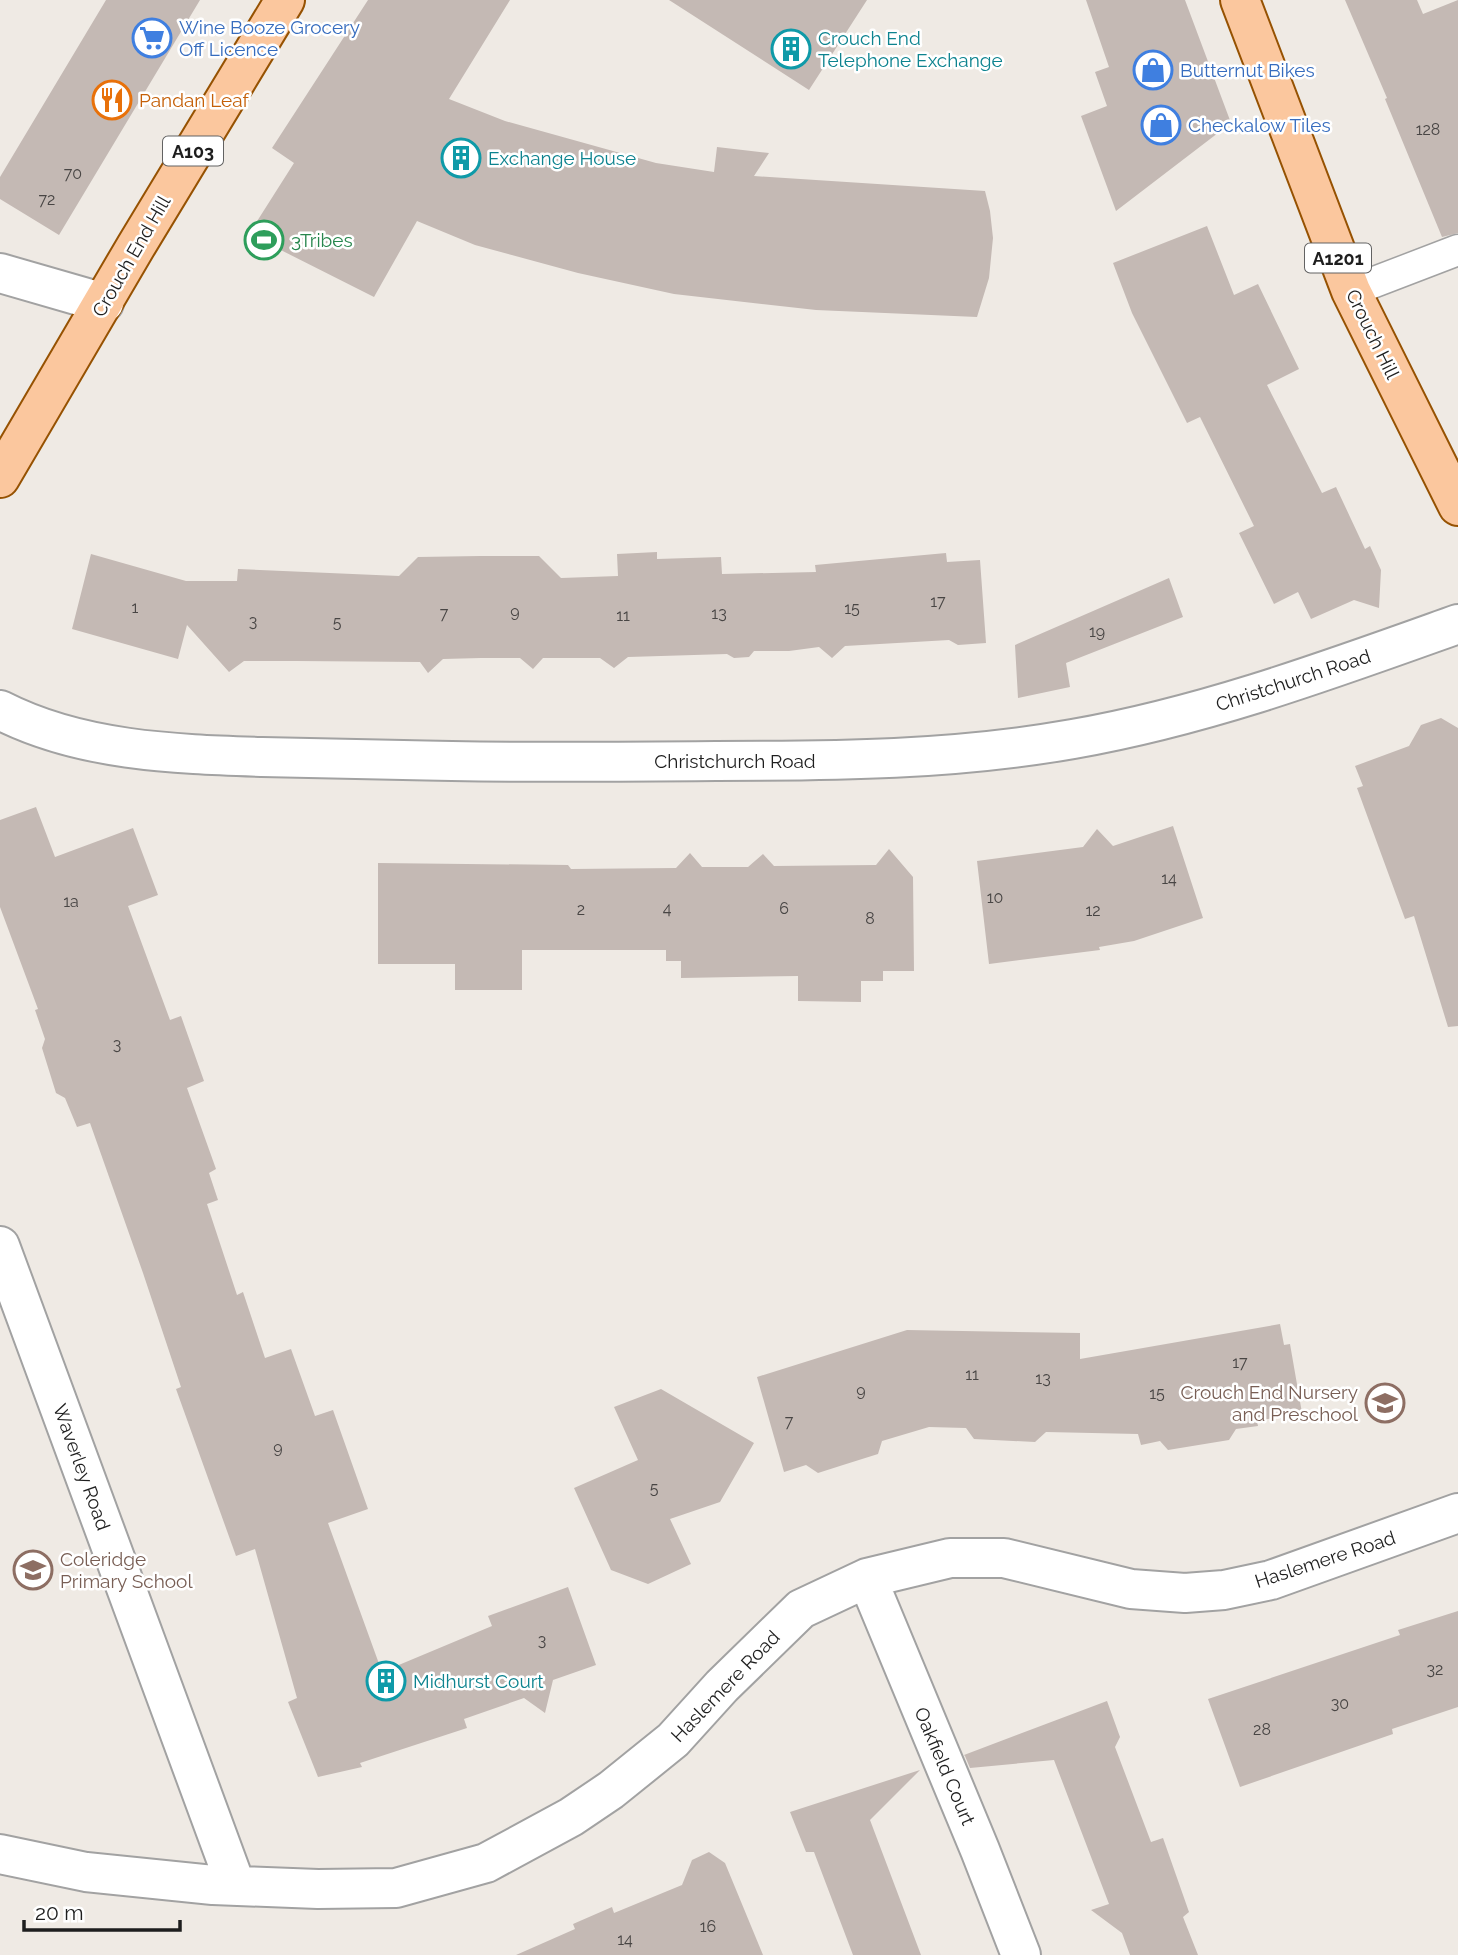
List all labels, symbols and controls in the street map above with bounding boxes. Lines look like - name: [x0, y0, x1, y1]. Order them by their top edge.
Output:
- place label: Wine Booze Grocery Off Licence: [179, 16, 360, 60]
- supermarket icon: Wine Booze Grocery Off Licence: [131, 17, 173, 59]
- place label: Crouch End Telephone Exchange: [818, 27, 1003, 71]
- building icon: Crouch End Telephone Exchange: [770, 28, 812, 70]
- shop icon: Butternut Bikes: [1132, 49, 1174, 91]
- place label: Butternut Bikes: [1180, 59, 1315, 81]
- restaurant icon: Pandan Leaf: [91, 79, 133, 121]
- place label: Pandan Leaf: [139, 89, 250, 111]
- shop icon: Checkalow Tiles: [1140, 104, 1182, 146]
- place label: Checkalow Tiles: [1188, 114, 1331, 136]
- house number: 128: [1416, 120, 1440, 139]
- road number: A103: [163, 136, 223, 166]
- building icon: Exchange House: [440, 137, 482, 179]
- place label: Exchange House: [488, 147, 636, 169]
- house number: 70: [64, 164, 82, 183]
- house number: 72: [39, 190, 55, 209]
- street label: Crouch End Hill: [87, 191, 175, 320]
- sports icon: 3Tribes: [243, 219, 285, 261]
- place label: 3Tribes: [291, 229, 353, 251]
- road number: A1201: [1305, 244, 1371, 272]
- street label: Crouch Hill: [1342, 286, 1404, 383]
- house number: 17: [930, 592, 946, 611]
- house number: 1: [132, 598, 139, 617]
- house number: 15: [844, 599, 860, 618]
- house number: 9: [510, 602, 520, 621]
- house number: 7: [440, 604, 449, 623]
- house number: 13: [711, 604, 727, 623]
- house number: 11: [616, 606, 630, 625]
- house number: 3: [249, 612, 257, 631]
- house number: 5: [333, 613, 342, 632]
- house number: 19: [1089, 622, 1105, 641]
- street label: Christchurch Road: [1213, 645, 1373, 715]
- street label: Christchurch Road: [654, 750, 816, 772]
- house number: 14: [1161, 869, 1177, 888]
- house number: 10: [987, 888, 1003, 907]
- house number: 1a: [63, 892, 79, 911]
- house number: 4: [663, 899, 672, 918]
- house number: 6: [779, 899, 789, 918]
- house number: 2: [577, 900, 585, 919]
- house number: 12: [1085, 901, 1101, 920]
- house number: 8: [865, 909, 875, 928]
- house number: 3: [113, 1035, 121, 1054]
- house number: 17: [1232, 1353, 1248, 1372]
- house number: 11: [965, 1365, 979, 1384]
- house number: 13: [1035, 1369, 1051, 1388]
- house number: 9: [856, 1381, 866, 1400]
- place label: Crouch End Nursery and Preschool: [1181, 1381, 1359, 1425]
- school or university icon: Crouch End Nursery and Preschool: [1364, 1382, 1406, 1424]
- house number: 15: [1149, 1384, 1165, 1403]
- street label: Waverley Road: [49, 1401, 115, 1533]
- house number: 7: [785, 1412, 794, 1431]
- house number: 9: [273, 1438, 283, 1457]
- house number: 5: [650, 1479, 659, 1498]
- street label: Haslemere Road: [1252, 1526, 1398, 1592]
- place label: Coleridge Primary School: [60, 1548, 193, 1592]
- school or university icon: Coleridge Primary School: [12, 1549, 54, 1591]
- street label: Haslemere Road: [666, 1626, 784, 1746]
- house number: 3: [538, 1631, 546, 1650]
- building icon: Midhurst Court: [365, 1660, 407, 1702]
- house number: 32: [1427, 1660, 1443, 1679]
- place label: Midhurst Court: [413, 1670, 544, 1692]
- house number: 30: [1331, 1694, 1349, 1713]
- street label: Oakfield Court: [910, 1704, 980, 1829]
- house number: 28: [1253, 1720, 1271, 1739]
- scale bar: [24, 1888, 180, 1932]
- text: 20 m: [35, 1900, 83, 1925]
- house number: 16: [700, 1917, 716, 1936]
- house number: 14: [617, 1930, 633, 1949]

